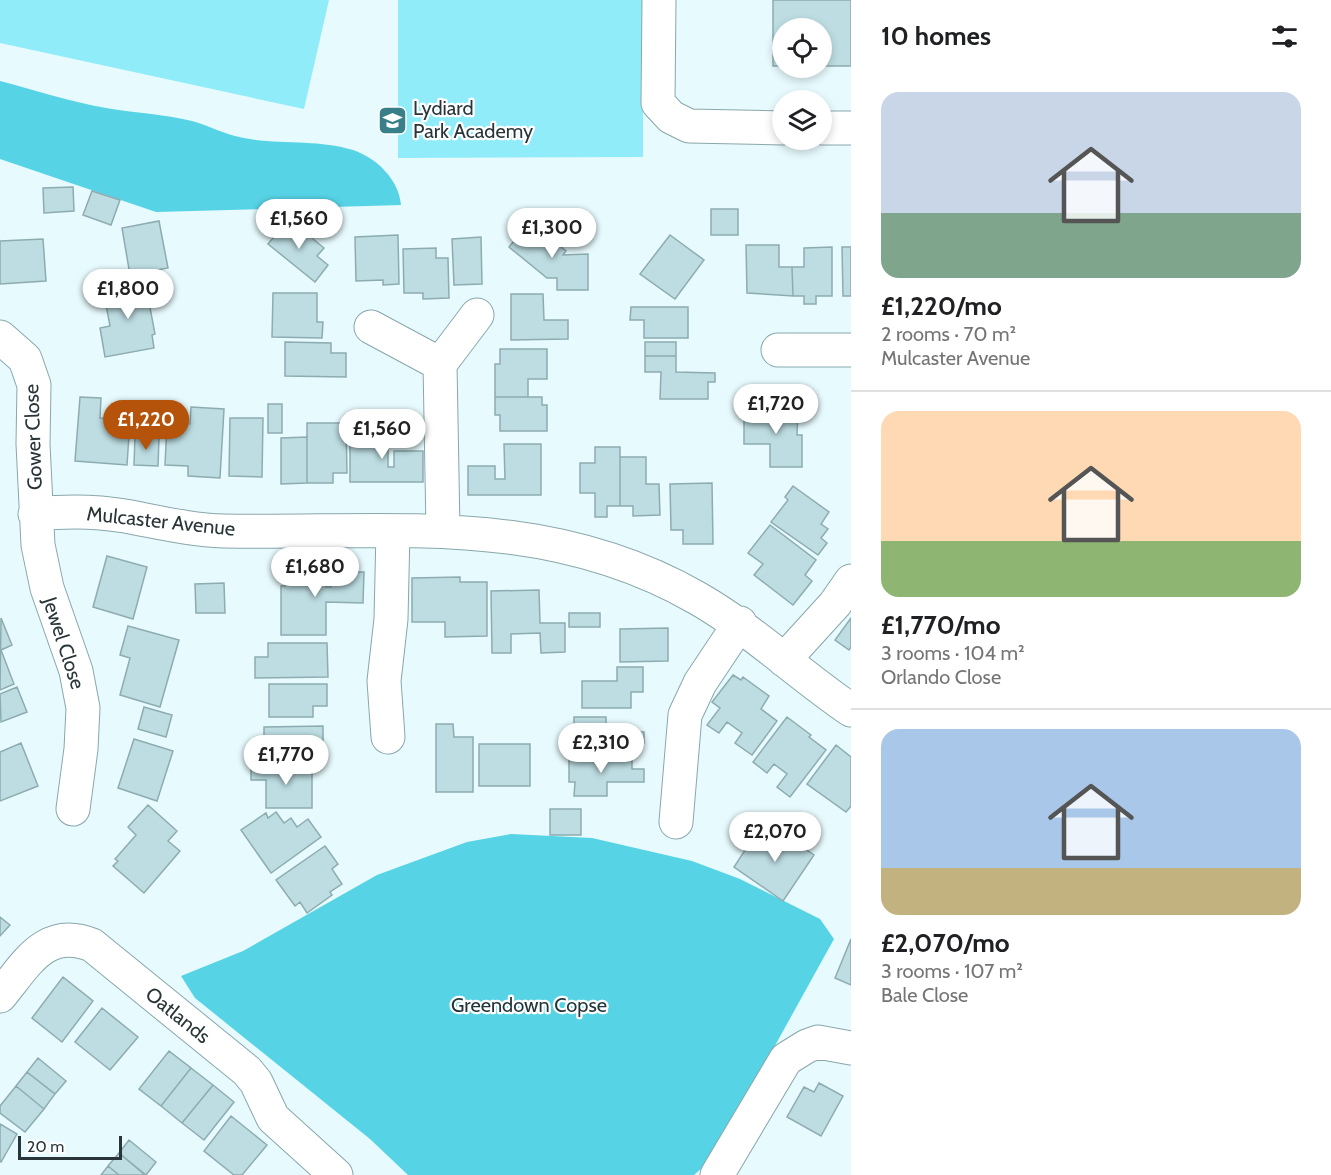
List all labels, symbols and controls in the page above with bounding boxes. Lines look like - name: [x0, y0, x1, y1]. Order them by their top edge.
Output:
- map controls: [772, 18, 832, 150]
- button: locate: [772, 18, 832, 78]
- text: 10 homes: [881, 20, 991, 52]
- icon: filters: [1268, 20, 1301, 53]
- button: layers: [772, 90, 832, 150]
- place label: Lydiard Park Academy: [413, 96, 533, 143]
- school or university icon: Lydiard Park Academy: [376, 104, 408, 136]
- icon: home: [1037, 131, 1145, 239]
- pin: £1,560: [250, 199, 348, 250]
- text: £1,560: [270, 206, 328, 230]
- pin: £1,300: [503, 208, 601, 259]
- text: £1,300: [521, 215, 583, 239]
- pin: £1,800: [79, 269, 177, 320]
- text: £1,800: [97, 276, 159, 300]
- text: £1,220/mo: [881, 290, 1002, 322]
- text: 2 rooms · 70 m²: [881, 322, 1016, 346]
- text: Mulcaster Avenue: [881, 346, 1030, 370]
- street label: Gower Close: [19, 384, 47, 490]
- pin: £1,720: [727, 384, 825, 435]
- text: £1,720: [747, 391, 805, 415]
- pin: £1,220: [97, 400, 195, 451]
- text: £1,220: [117, 407, 175, 431]
- pin: £1,560: [333, 409, 431, 460]
- text: £1,560: [353, 416, 411, 440]
- icon: home: [1037, 450, 1145, 558]
- street label: Mulcaster Avenue: [86, 501, 236, 541]
- pin: £1,680: [266, 547, 364, 598]
- text: £1,680: [285, 554, 345, 578]
- street label: Jewel Close: [38, 593, 90, 692]
- text: £1,770/mo: [881, 609, 1001, 641]
- text: 3 rooms · 104 m²: [881, 641, 1025, 665]
- text: Orlando Close: [881, 665, 1001, 689]
- pin: £2,310: [552, 723, 650, 774]
- text: £2,310: [572, 730, 630, 754]
- pin: £1,770: [237, 735, 335, 786]
- text: £1,770: [258, 742, 314, 766]
- icon: home: [1037, 768, 1145, 876]
- pin: £2,070: [726, 812, 824, 863]
- text: £2,070: [743, 819, 807, 843]
- text: £2,070/mo: [881, 927, 1010, 959]
- text: 3 rooms · 107 m²: [881, 959, 1023, 983]
- street label: Oatlands: [141, 982, 215, 1048]
- text: Bale Close: [881, 983, 968, 1007]
- park label: Greendown Copse: [451, 993, 607, 1017]
- scale bar: [18, 1133, 122, 1160]
- text: 20 m: [27, 1137, 64, 1156]

